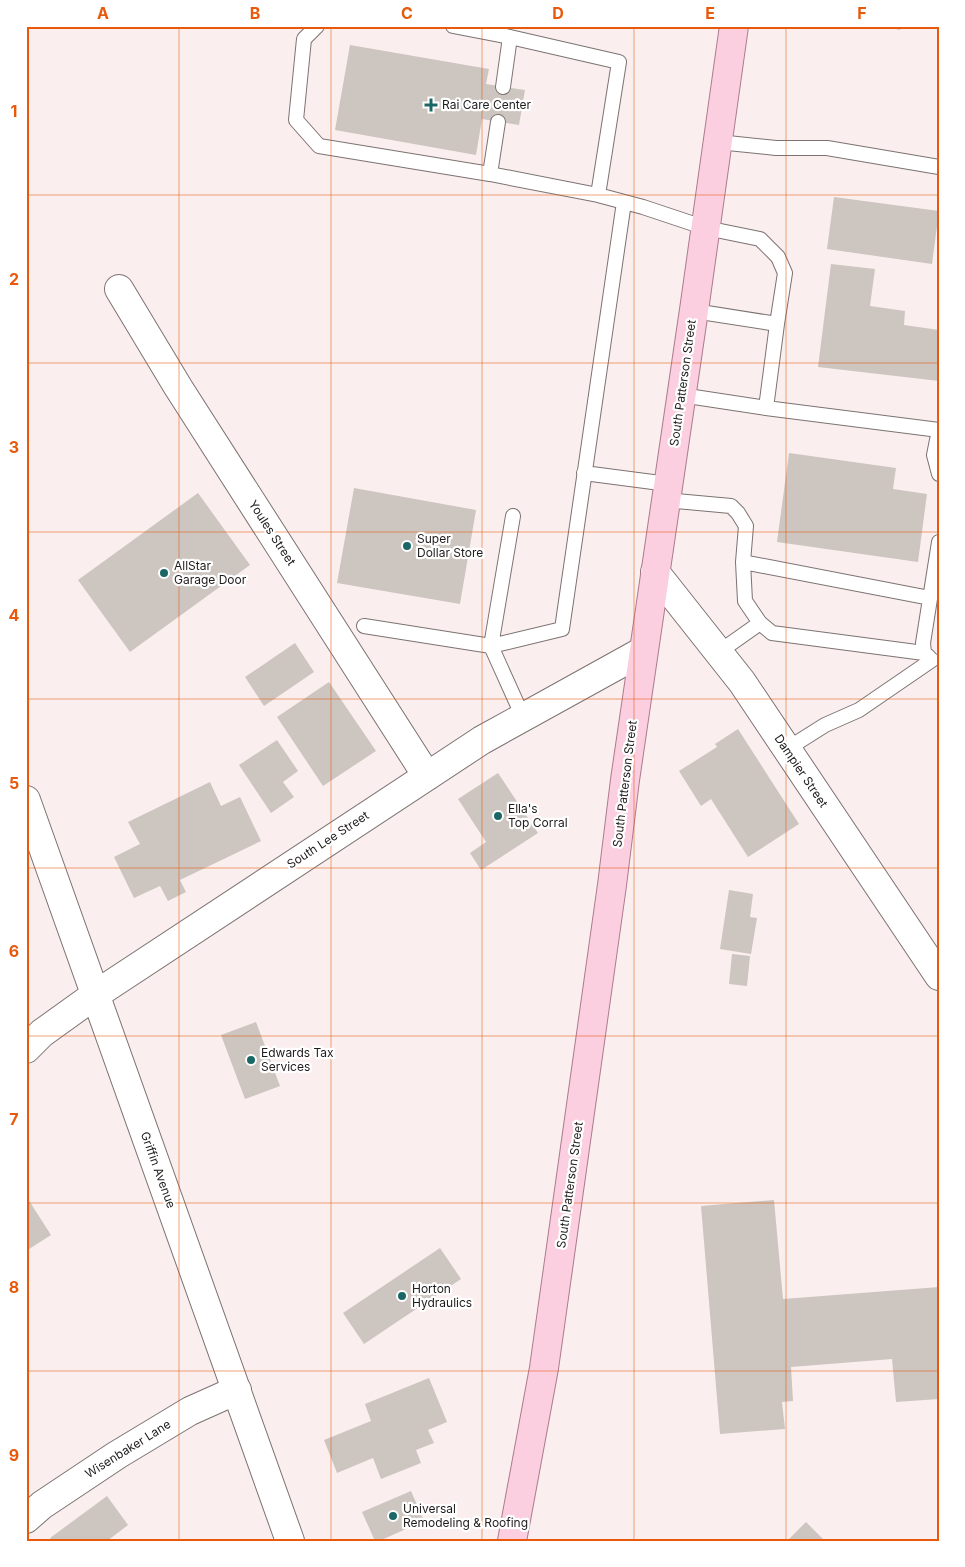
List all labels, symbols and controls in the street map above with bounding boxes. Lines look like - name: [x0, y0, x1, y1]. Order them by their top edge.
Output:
- text: A: [97, 3, 109, 23]
- text: B: [250, 3, 260, 23]
- text: C: [401, 3, 413, 23]
- text: D: [552, 3, 564, 23]
- text: E: [705, 3, 715, 23]
- text: F: [857, 3, 867, 23]
- place label: Rai Care Center: [442, 97, 532, 112]
- marker: Rai Care Center: [424, 98, 438, 112]
- text: 1: [11, 101, 17, 121]
- text: 2: [9, 269, 19, 289]
- street label: South Patterson Street: [666, 319, 699, 447]
- text: 3: [9, 437, 19, 457]
- street label: Youles Street: [246, 497, 299, 568]
- place label: Super Dollar Store: [417, 531, 483, 560]
- marker: Super Dollar Store: [401, 540, 413, 552]
- place label: AllStar Garage Door: [174, 558, 247, 587]
- marker: AllStar Garage Door: [158, 567, 170, 579]
- text: 4: [9, 605, 20, 625]
- street label: South Patterson Street: [609, 720, 640, 848]
- street label: Dampier Street: [771, 731, 831, 810]
- text: 5: [9, 773, 19, 793]
- place label: Ella's Top Corral: [508, 801, 568, 830]
- street label: South Lee Street: [284, 808, 371, 872]
- marker: Ella's Top Corral: [492, 810, 504, 822]
- text: 6: [9, 941, 19, 961]
- place label: Edwards Tax Services: [261, 1045, 334, 1074]
- marker: Edwards Tax Services: [245, 1054, 257, 1066]
- text: 7: [9, 1109, 19, 1129]
- street label: South Patterson Street: [553, 1121, 586, 1249]
- street label: Griffin Avenue: [138, 1129, 179, 1210]
- text: 8: [9, 1277, 19, 1297]
- place label: Horton Hydraulics: [412, 1281, 472, 1310]
- marker: Horton Hydraulics: [396, 1290, 408, 1302]
- street label: Wisenbaker Lane: [82, 1416, 173, 1481]
- text: 9: [9, 1445, 19, 1465]
- place label: Universal Remodeling & Roofing: [403, 1501, 528, 1530]
- marker: Universal Remodeling & Roofing: [387, 1510, 399, 1522]

